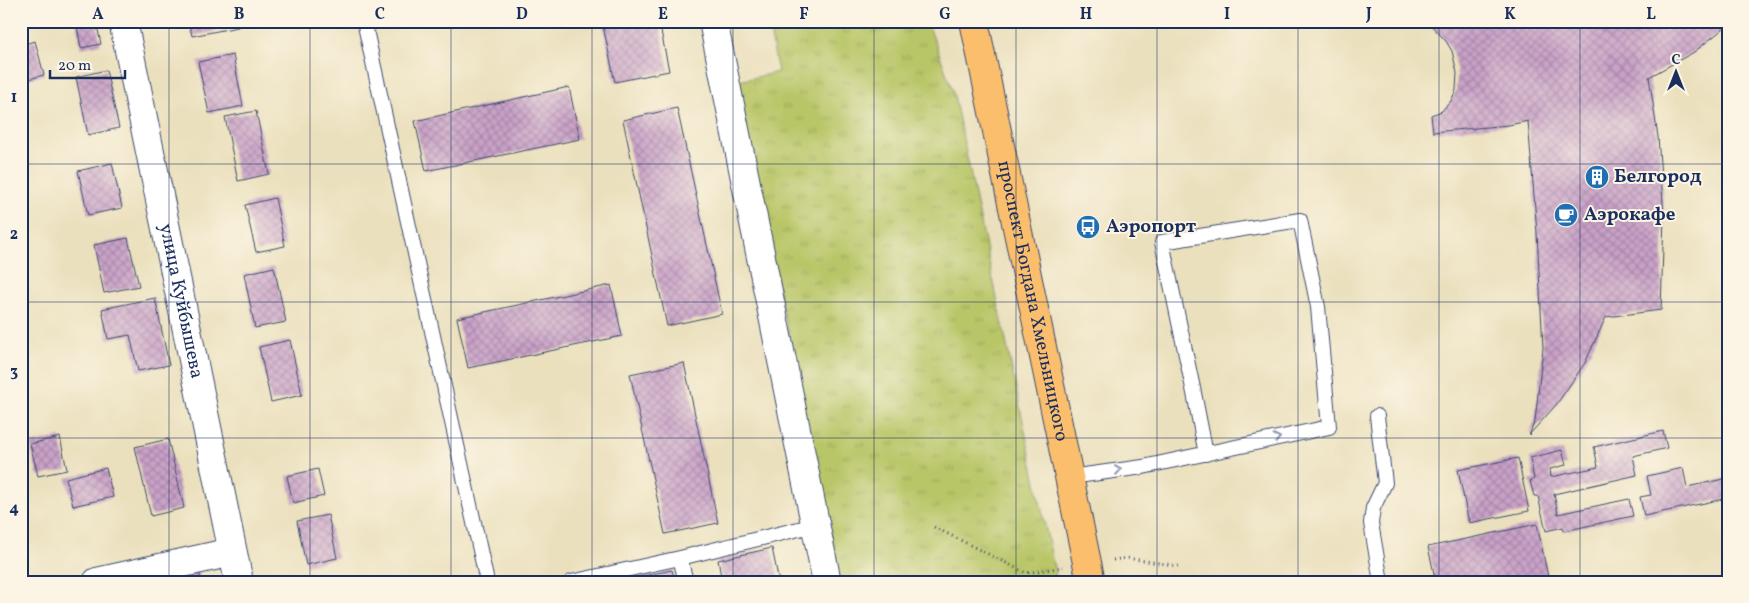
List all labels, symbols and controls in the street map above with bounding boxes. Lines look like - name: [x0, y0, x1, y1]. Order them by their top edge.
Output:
- text: A: [92, 4, 104, 26]
- text: B: [234, 4, 245, 26]
- text: C: [375, 4, 385, 26]
- text: D: [516, 4, 528, 26]
- text: E: [658, 4, 668, 26]
- text: F: [799, 4, 809, 26]
- text: G: [939, 4, 951, 26]
- text: H: [1080, 4, 1092, 26]
- text: I: [1224, 4, 1230, 26]
- text: J: [1365, 4, 1372, 26]
- text: K: [1504, 4, 1516, 26]
- text: L: [1646, 4, 1656, 26]
- scale bar: [50, 48, 125, 80]
- north arrow: [1652, 48, 1702, 98]
- text: С: [1671, 51, 1681, 70]
- text: 20 m: [58, 56, 91, 77]
- text: 1: [11, 87, 17, 109]
- street label: проспект Богдана Хмельницкого: [990, 158, 1074, 444]
- building icon: Белгород: [1584, 164, 1610, 190]
- place label: Белгород: [1614, 164, 1702, 190]
- cafe icon: Аэрокафе: [1553, 202, 1579, 228]
- place label: Аэрокафе: [1584, 202, 1676, 228]
- bus stop icon: Аэропорт: [1075, 214, 1101, 240]
- place label: Аэропорт: [1106, 214, 1197, 240]
- street label: улица Куйбышева: [152, 221, 210, 381]
- text: 2: [10, 224, 18, 246]
- text: 3: [10, 361, 18, 383]
- one-way arrow: [1272, 433, 1281, 444]
- one-way arrow: [1113, 466, 1122, 476]
- text: 4: [9, 498, 19, 520]

